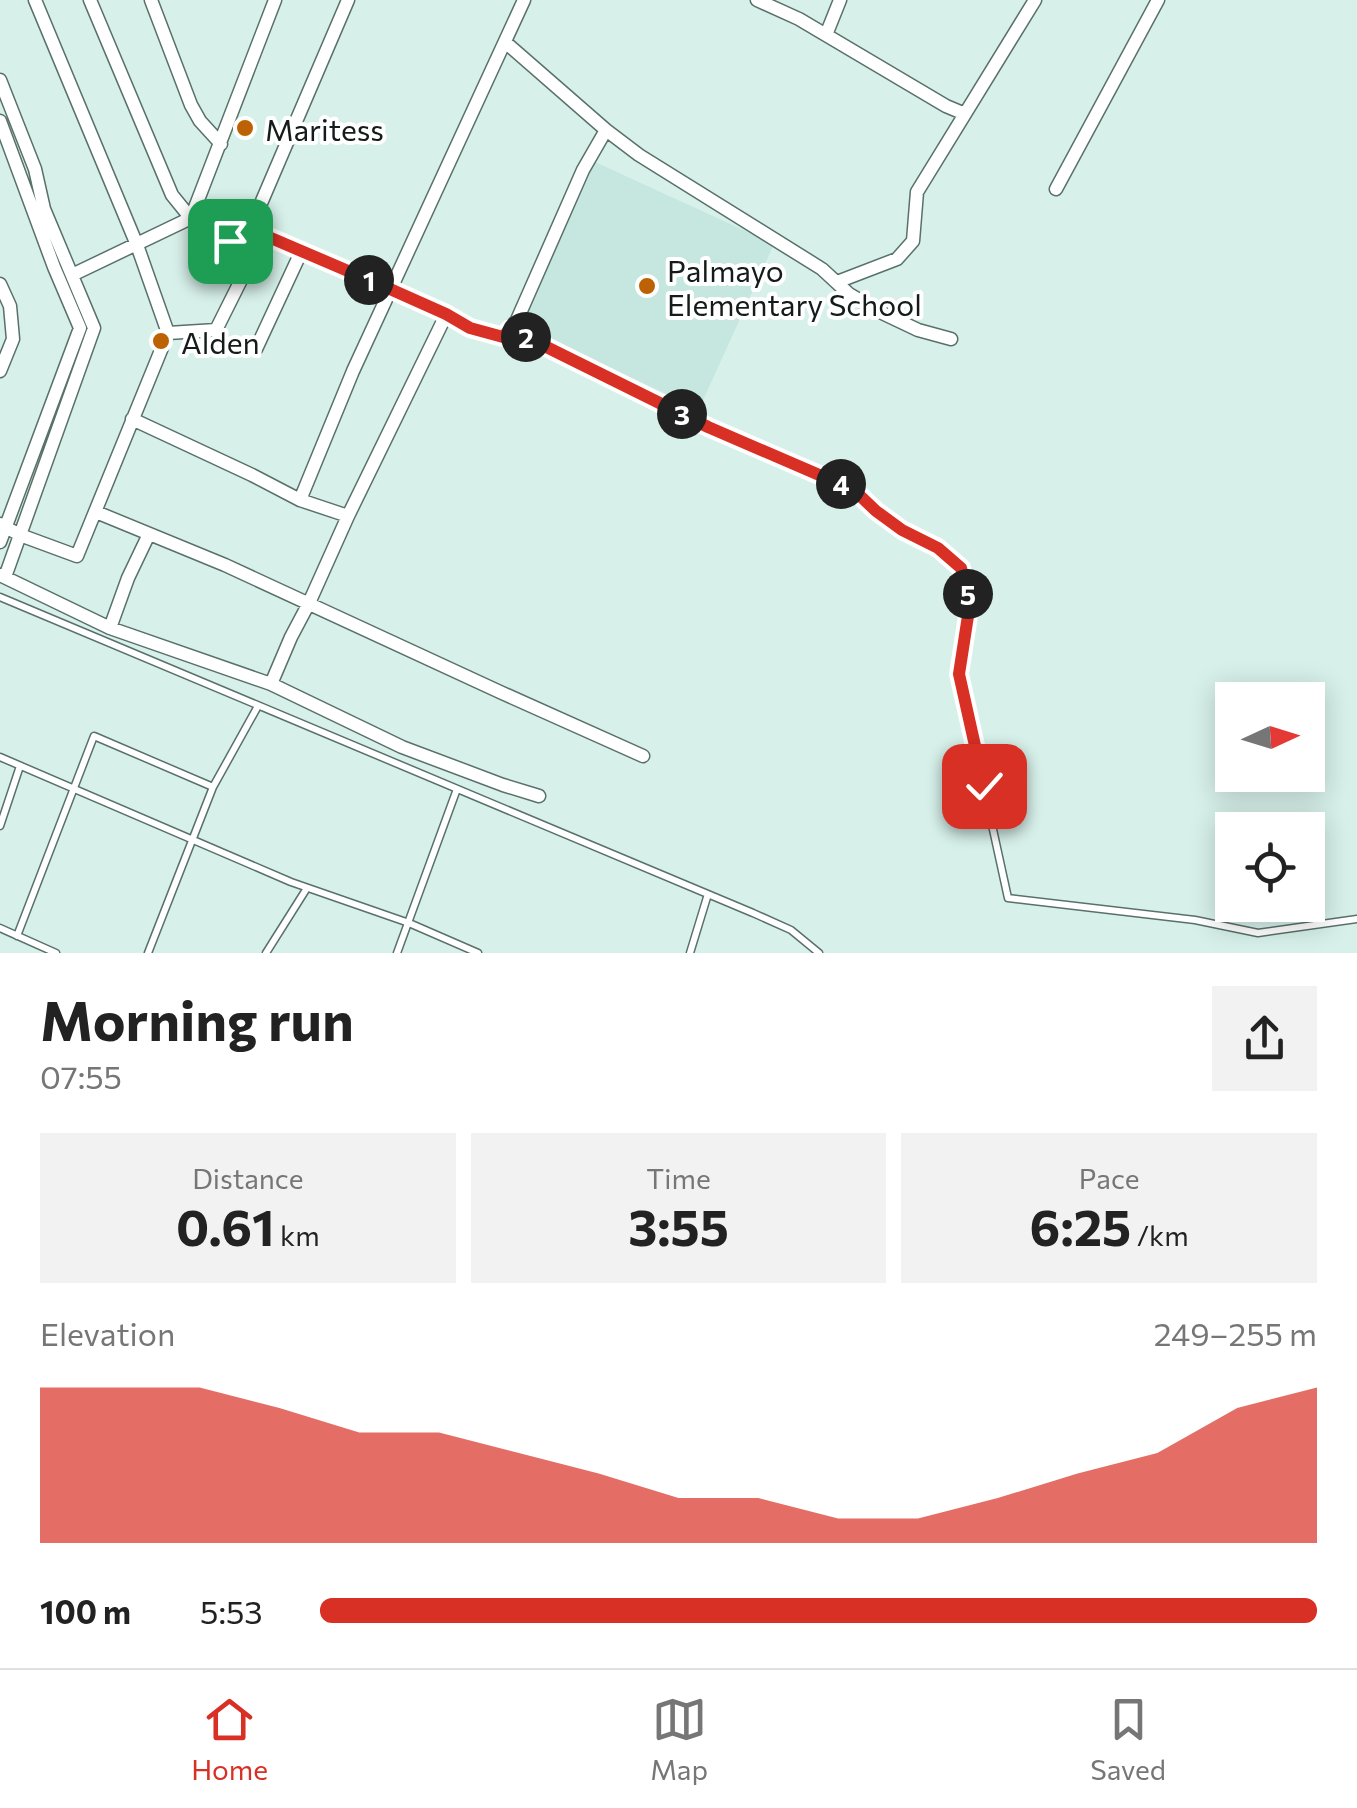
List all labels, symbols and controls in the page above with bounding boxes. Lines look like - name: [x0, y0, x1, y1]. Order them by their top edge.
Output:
- place label: Maritess: [265, 110, 384, 147]
- marker: Maritess: [234, 117, 256, 139]
- pin: [188, 199, 273, 284]
- icon: arrive: [203, 214, 258, 269]
- place label: Palmayo Elementary School: [667, 251, 922, 322]
- pin: 1: [344, 255, 394, 305]
- text: 1: [363, 263, 375, 297]
- marker: Palmayo Elementary School: [636, 275, 658, 297]
- pin: 2: [501, 312, 551, 362]
- text: 2: [518, 320, 534, 354]
- place label: Alden: [181, 323, 260, 360]
- marker: Alden: [150, 330, 172, 352]
- pin: 3: [657, 389, 707, 439]
- text: 3: [674, 397, 690, 431]
- pin: 4: [816, 459, 866, 509]
- text: 4: [832, 467, 850, 501]
- pin: 5: [943, 569, 993, 619]
- text: 5: [960, 577, 976, 611]
- north arrow: [1215, 682, 1325, 792]
- map controls: [1215, 682, 1325, 922]
- pin: [942, 744, 1027, 829]
- icon: check: [957, 759, 1012, 814]
- button: locate: [1215, 812, 1325, 922]
- text: Morning run: [40, 985, 354, 1052]
- button: share: [1212, 986, 1317, 1091]
- text: 07:55: [40, 1056, 122, 1096]
- text: Distance: [192, 1161, 303, 1195]
- text: Time: [646, 1161, 711, 1195]
- text: Pace: [1079, 1161, 1140, 1195]
- text: 0.61: [176, 1195, 275, 1256]
- text: 3:55: [628, 1195, 729, 1256]
- text: 6:25: [1030, 1195, 1131, 1256]
- text: km: [275, 1218, 320, 1252]
- text: /km: [1131, 1218, 1189, 1252]
- text: Elevation: [40, 1313, 175, 1353]
- text: 249–255 m: [1154, 1313, 1317, 1353]
- text: 100 m: [40, 1591, 131, 1631]
- text: 5:53: [200, 1591, 263, 1631]
- tab: Home: [191, 1692, 268, 1786]
- tab: Map: [650, 1692, 708, 1786]
- tab: Saved: [1090, 1692, 1166, 1786]

